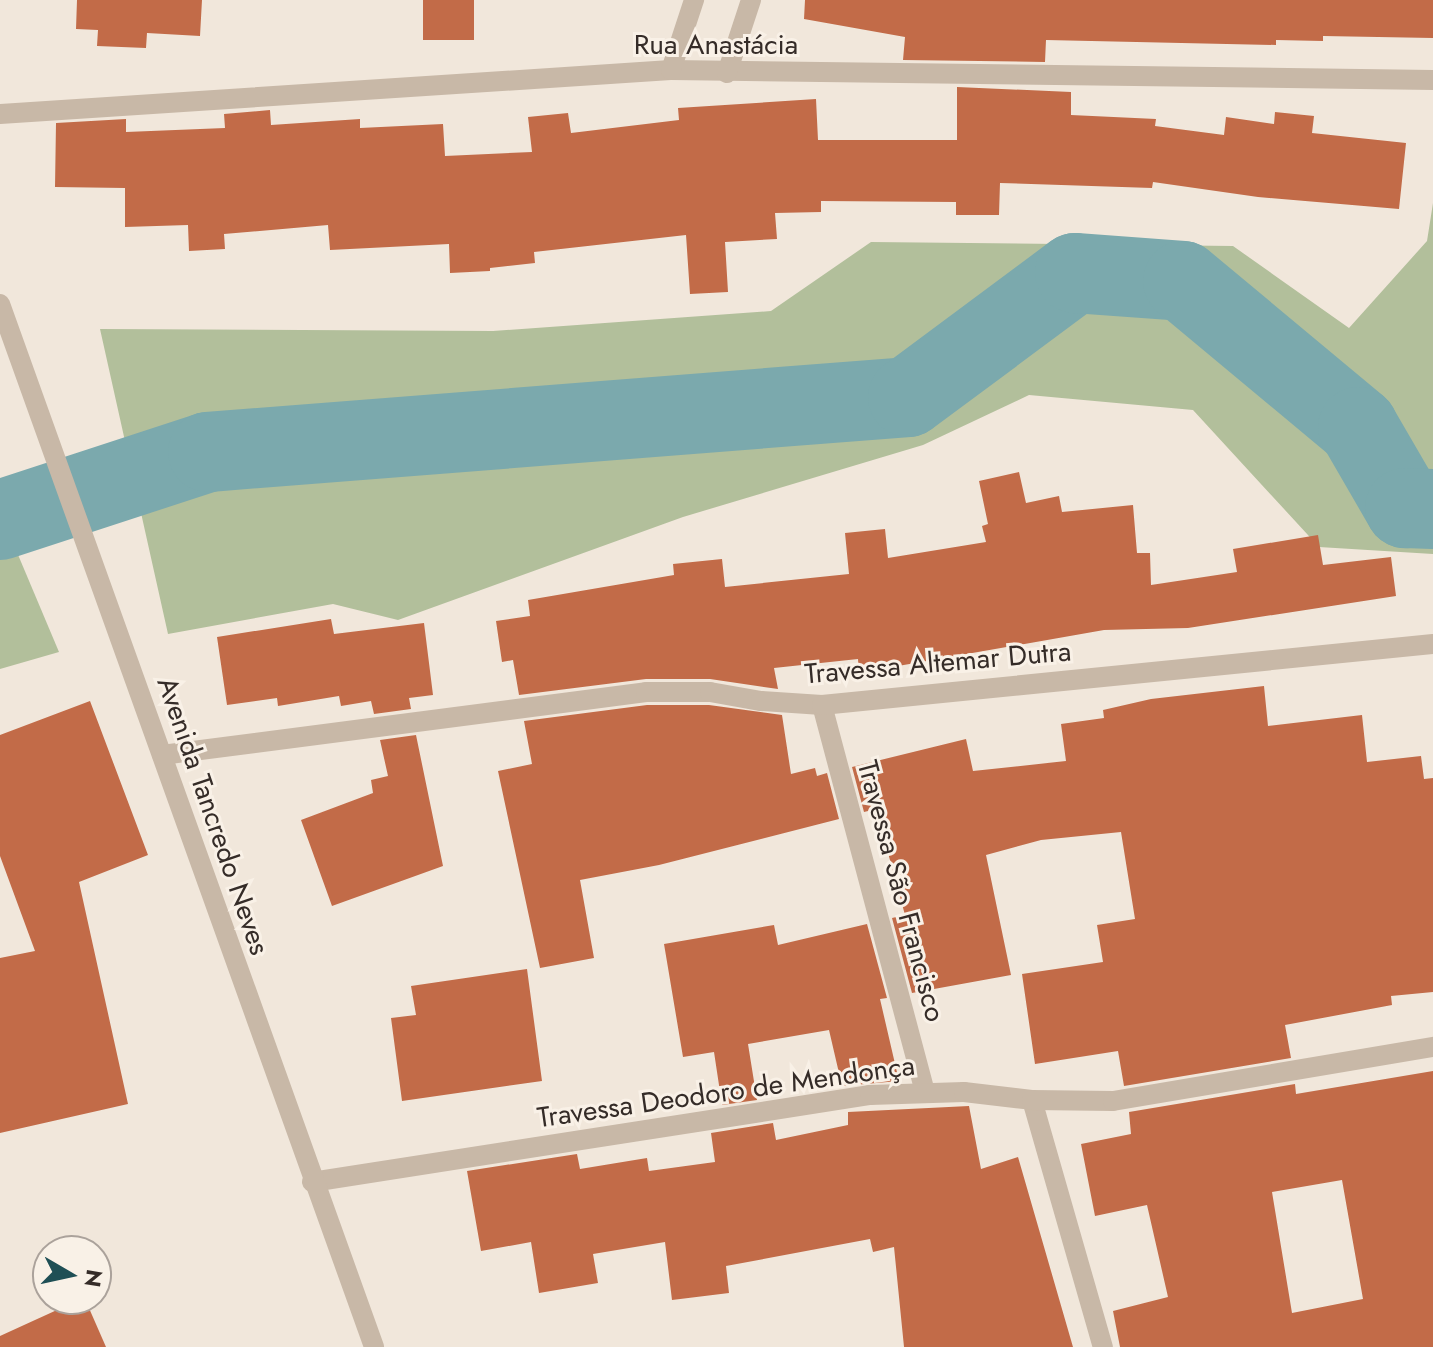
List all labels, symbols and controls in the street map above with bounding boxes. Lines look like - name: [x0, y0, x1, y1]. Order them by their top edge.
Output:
- street label: Rua Anastácia: [634, 28, 798, 62]
- street label: Travessa Altemar Dutra: [803, 635, 1073, 691]
- street label: Avenida Tancredo Neves: [150, 673, 276, 959]
- street label: Travessa São Francisco: [850, 757, 952, 1025]
- street label: Travessa Deodoro de Mendonça: [535, 1049, 917, 1135]
- north arrow: [32, 1235, 112, 1315]
- text: N: [77, 1267, 111, 1290]

